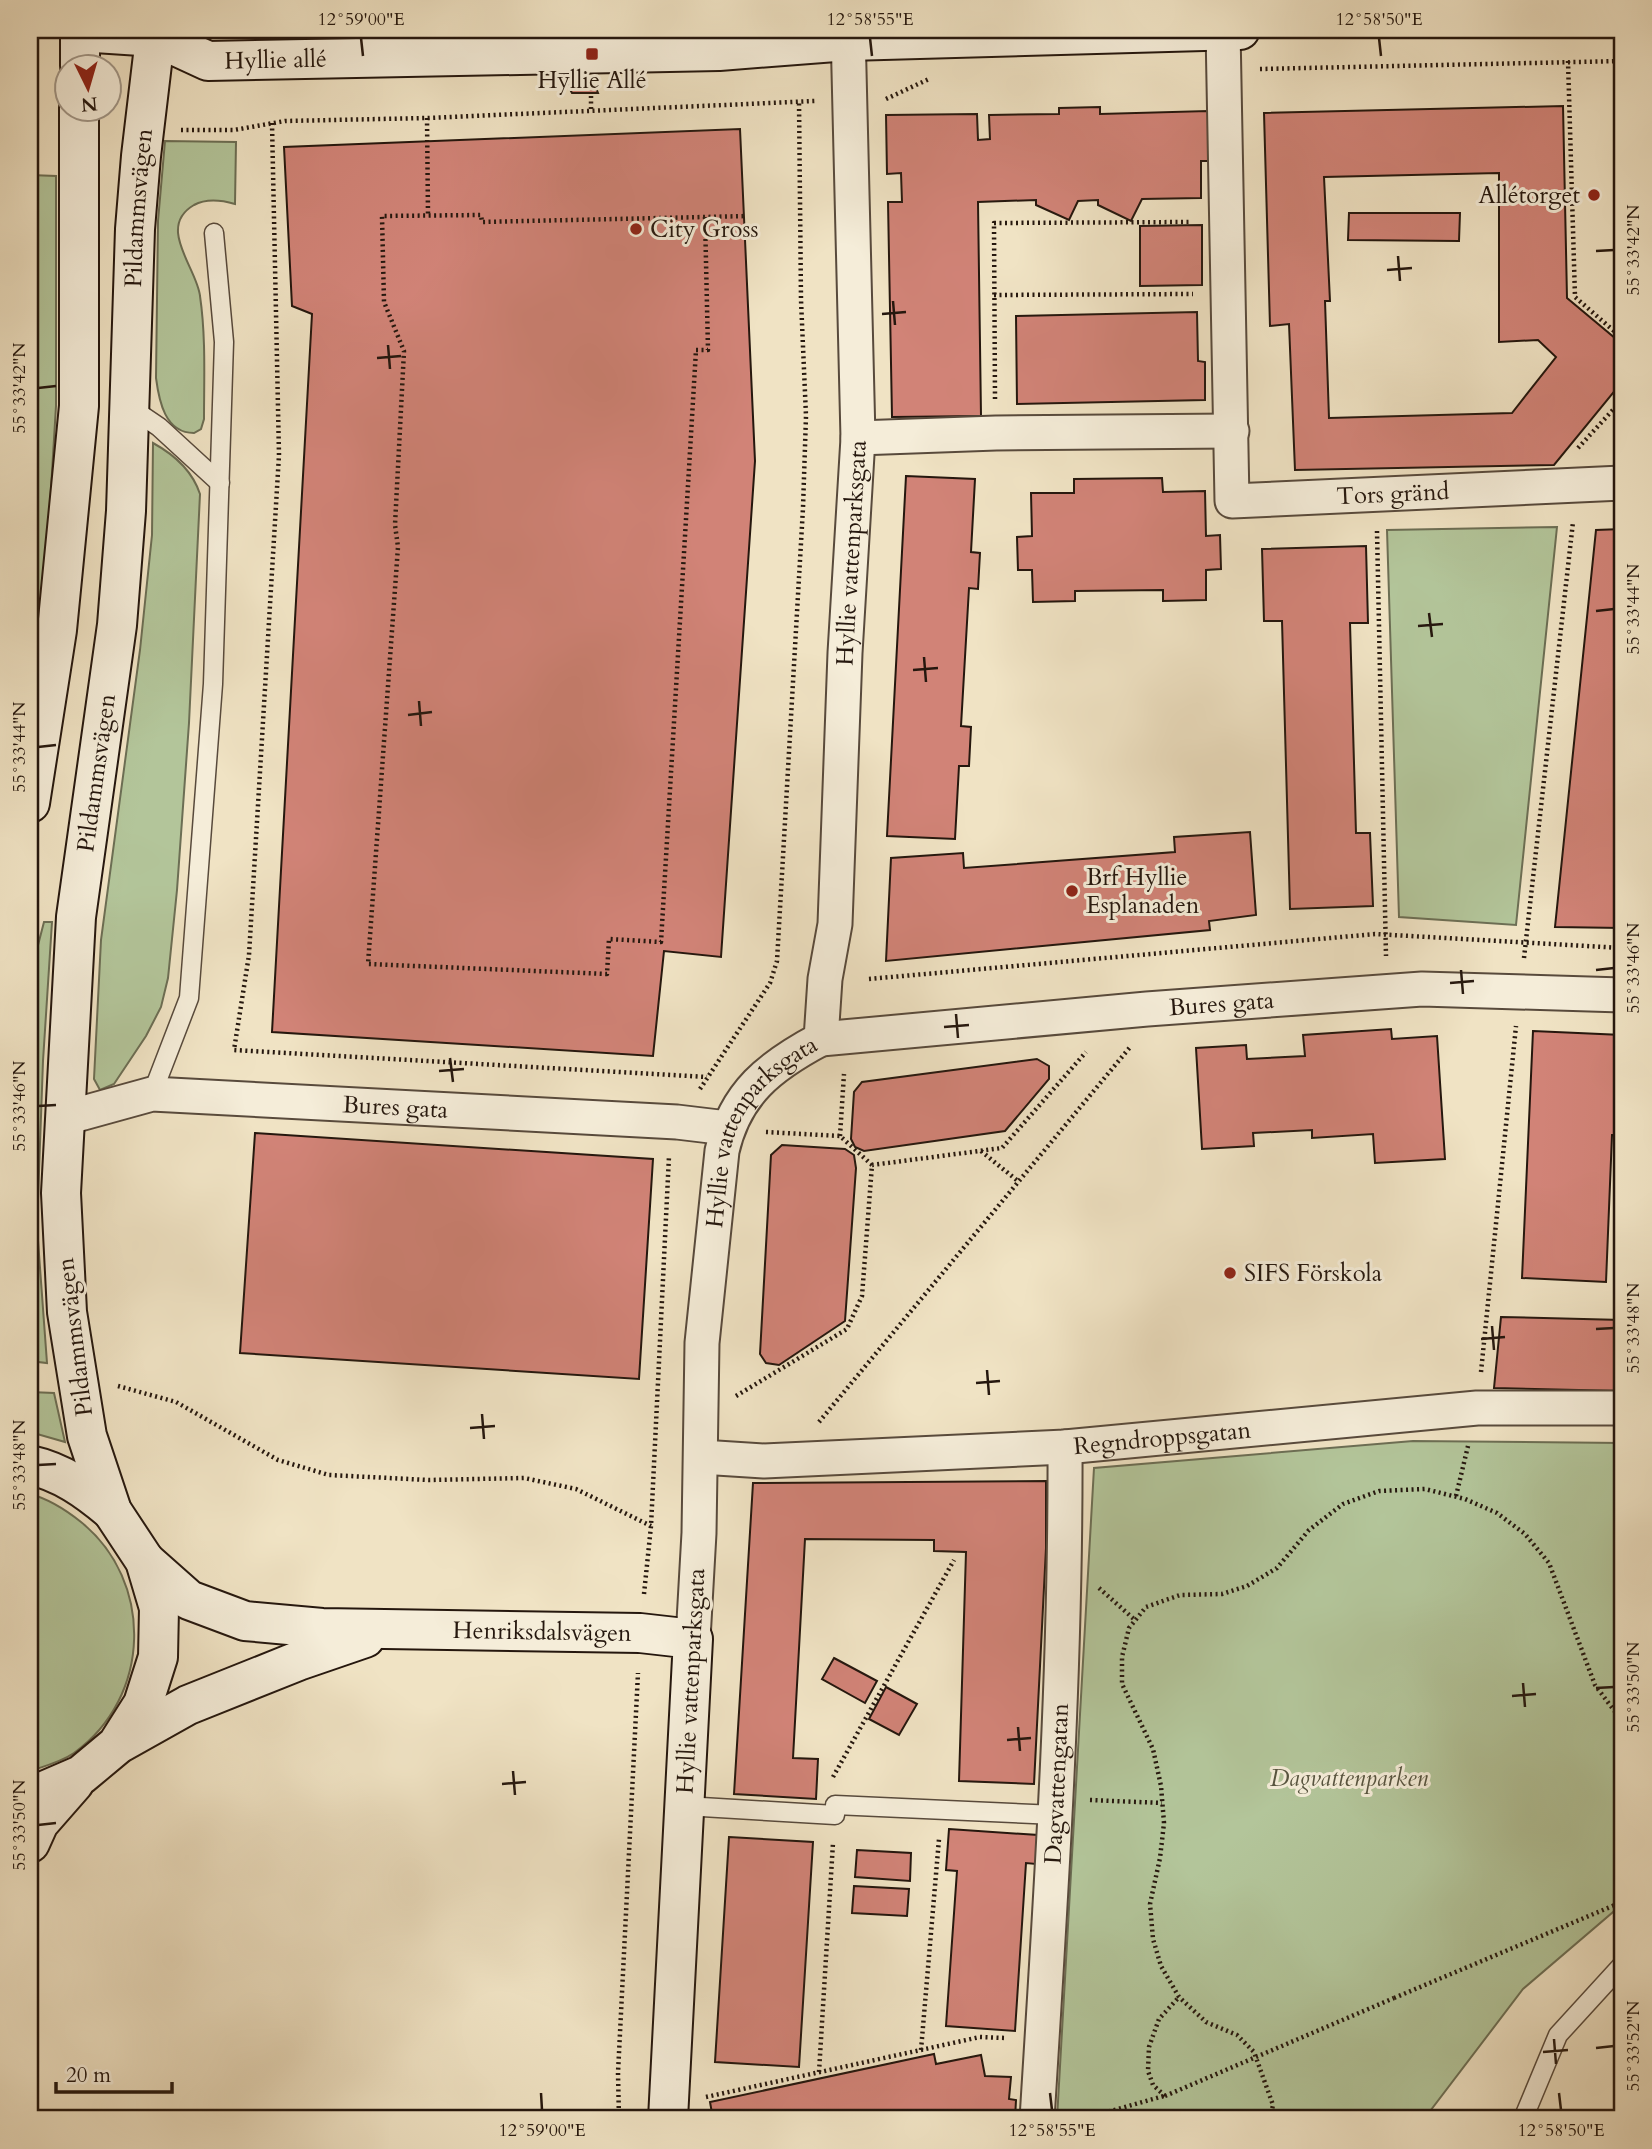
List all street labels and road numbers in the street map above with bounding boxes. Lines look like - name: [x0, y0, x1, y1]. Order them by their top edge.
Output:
- street label: Hyllie allé: [224, 42, 327, 77]
- street label: Pildammsvägen: [117, 126, 161, 288]
- street label: Hyllie vattenparksgata: [828, 438, 874, 666]
- street label: Tors gränd: [1336, 474, 1450, 513]
- street label: Pildammsvägen: [69, 691, 124, 854]
- street label: Bures gata: [1168, 983, 1276, 1024]
- street label: Hyllie vattenparksgata: [698, 1027, 824, 1229]
- street label: Bures gata: [342, 1088, 450, 1126]
- street label: Pildammsvägen: [49, 1255, 101, 1418]
- street label: Regndroppsgatan: [1072, 1413, 1253, 1463]
- street label: Hyllie vattenparksgata: [669, 1567, 713, 1795]
- street label: Henriksdalsvägen: [452, 1614, 632, 1649]
- street label: Dagvattengatan: [1036, 1702, 1077, 1865]

